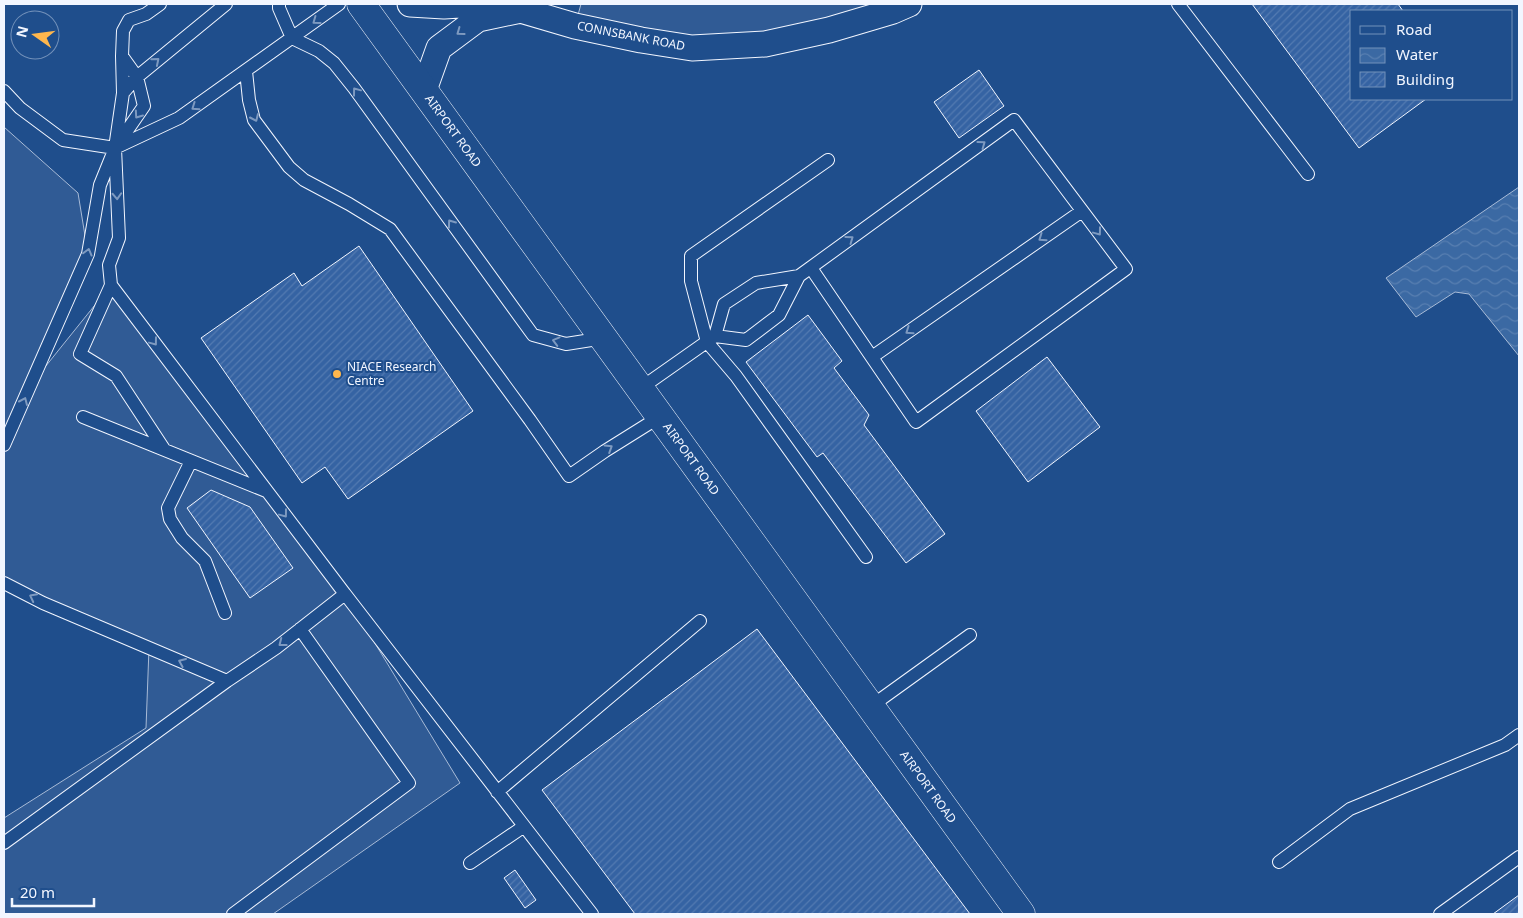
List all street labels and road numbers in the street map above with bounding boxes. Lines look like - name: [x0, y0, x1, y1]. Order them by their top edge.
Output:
- street label: CONNSBANK ROAD: [576, 17, 687, 54]
- street label: AIRPORT ROAD: [421, 91, 486, 171]
- street label: AIRPORT ROAD: [659, 419, 724, 499]
- street label: AIRPORT ROAD: [896, 747, 961, 827]

